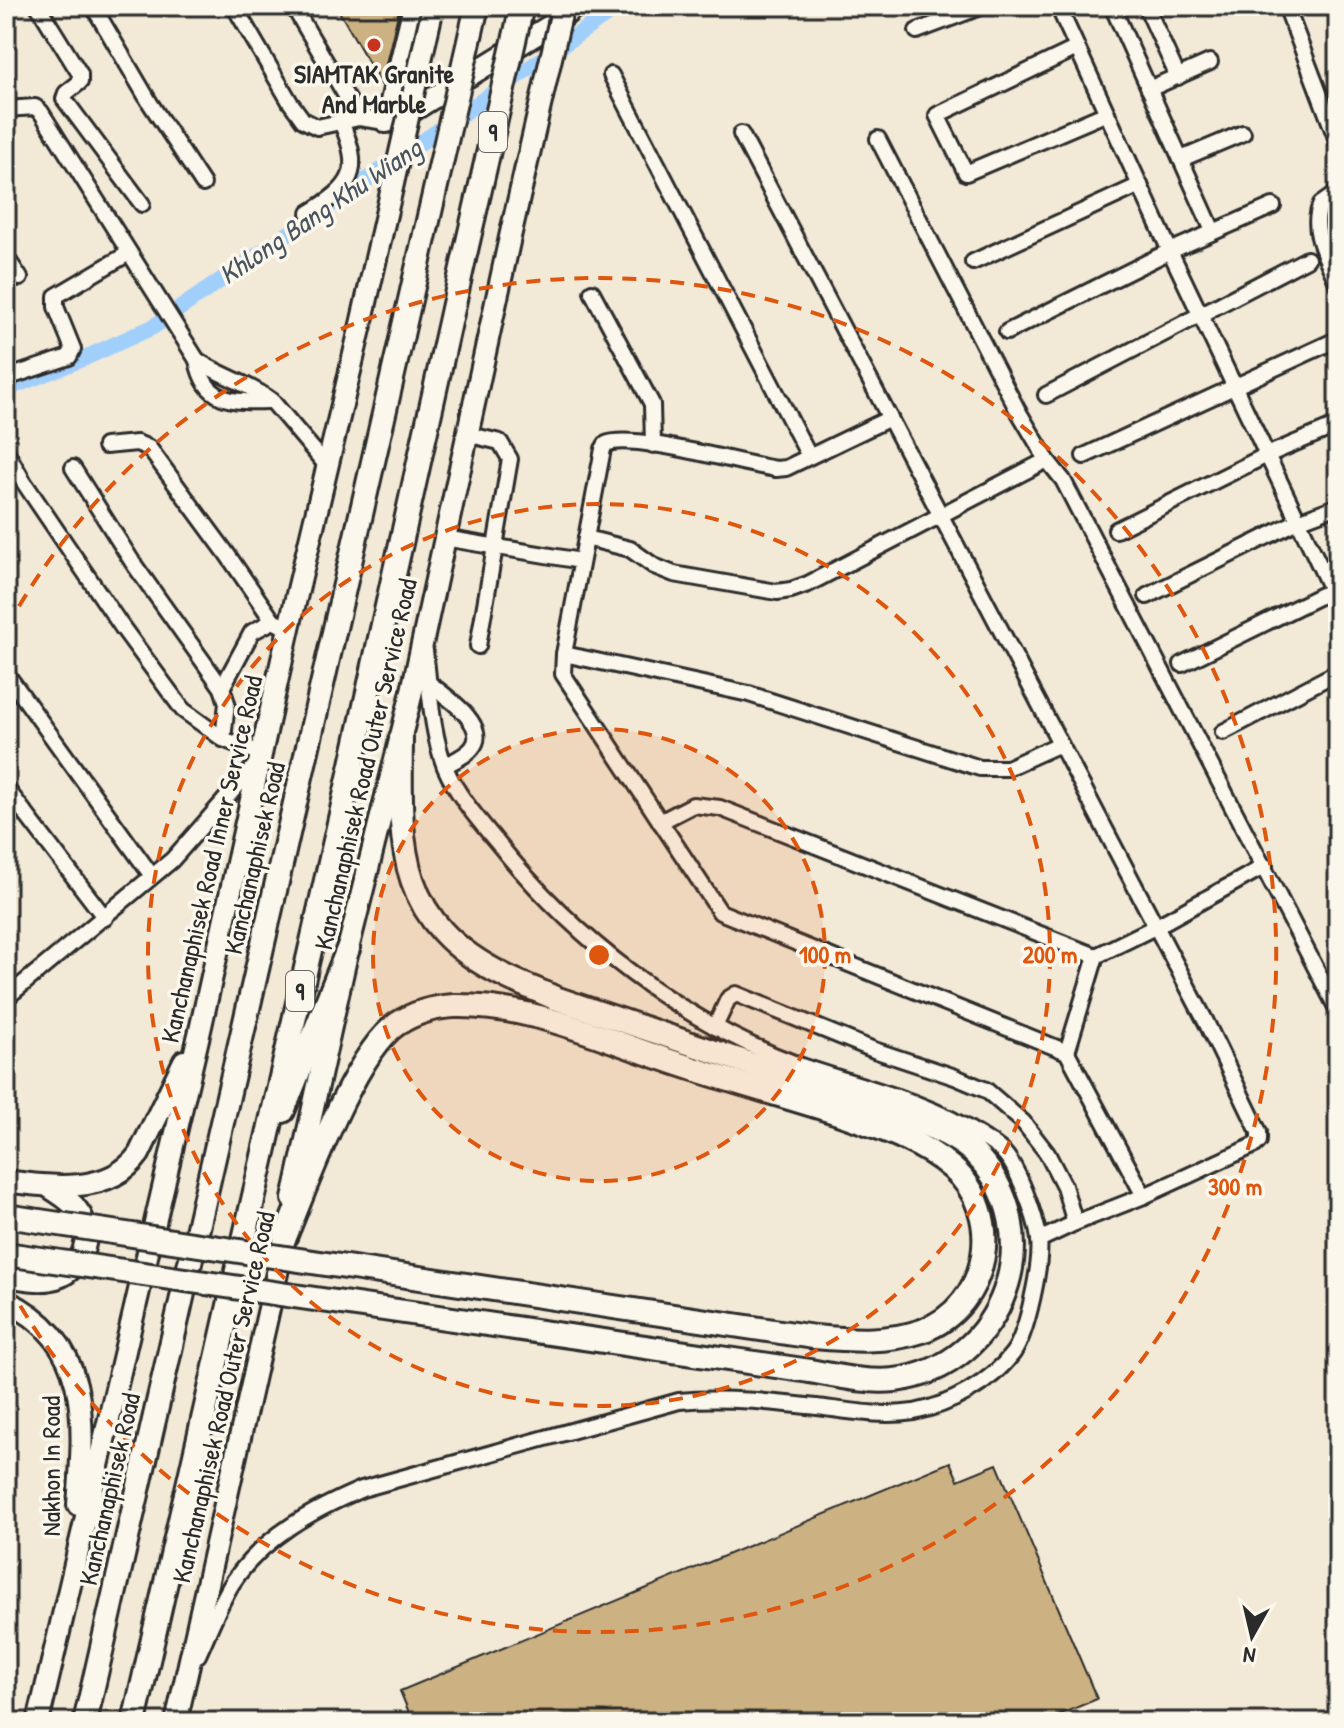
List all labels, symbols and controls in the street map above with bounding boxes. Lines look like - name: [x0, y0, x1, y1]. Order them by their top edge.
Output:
- marker: SIAMTAK Granite And Marble: [365, 36, 383, 54]
- place label: SIAMTAK Granite And Marble: [294, 56, 455, 121]
- road number: 9: [479, 112, 507, 152]
- water label: Khlong Bang Khu Wiang: [211, 128, 430, 293]
- street label: Kanchanaphisek Road Outer Service Road: [305, 575, 425, 953]
- street label: Kanchanaphisek Road Inner Service Road: [152, 672, 270, 1046]
- street label: Kanchanaphisek Road: [215, 758, 293, 958]
- text: 100 m: [799, 938, 851, 970]
- text: 200 m: [1023, 938, 1077, 970]
- centre of rings: [585, 941, 613, 969]
- road number: 9: [286, 971, 314, 1011]
- text: 300 m: [1208, 1170, 1262, 1202]
- street label: Kanchanaphisek Road Outer Service Road: [163, 1208, 283, 1586]
- street label: Kanchanaphisek Road: [70, 1389, 148, 1589]
- street label: Nakhon In Road: [33, 1396, 68, 1536]
- north arrow: [1212, 1596, 1292, 1676]
- text: N: [1241, 1640, 1257, 1671]

